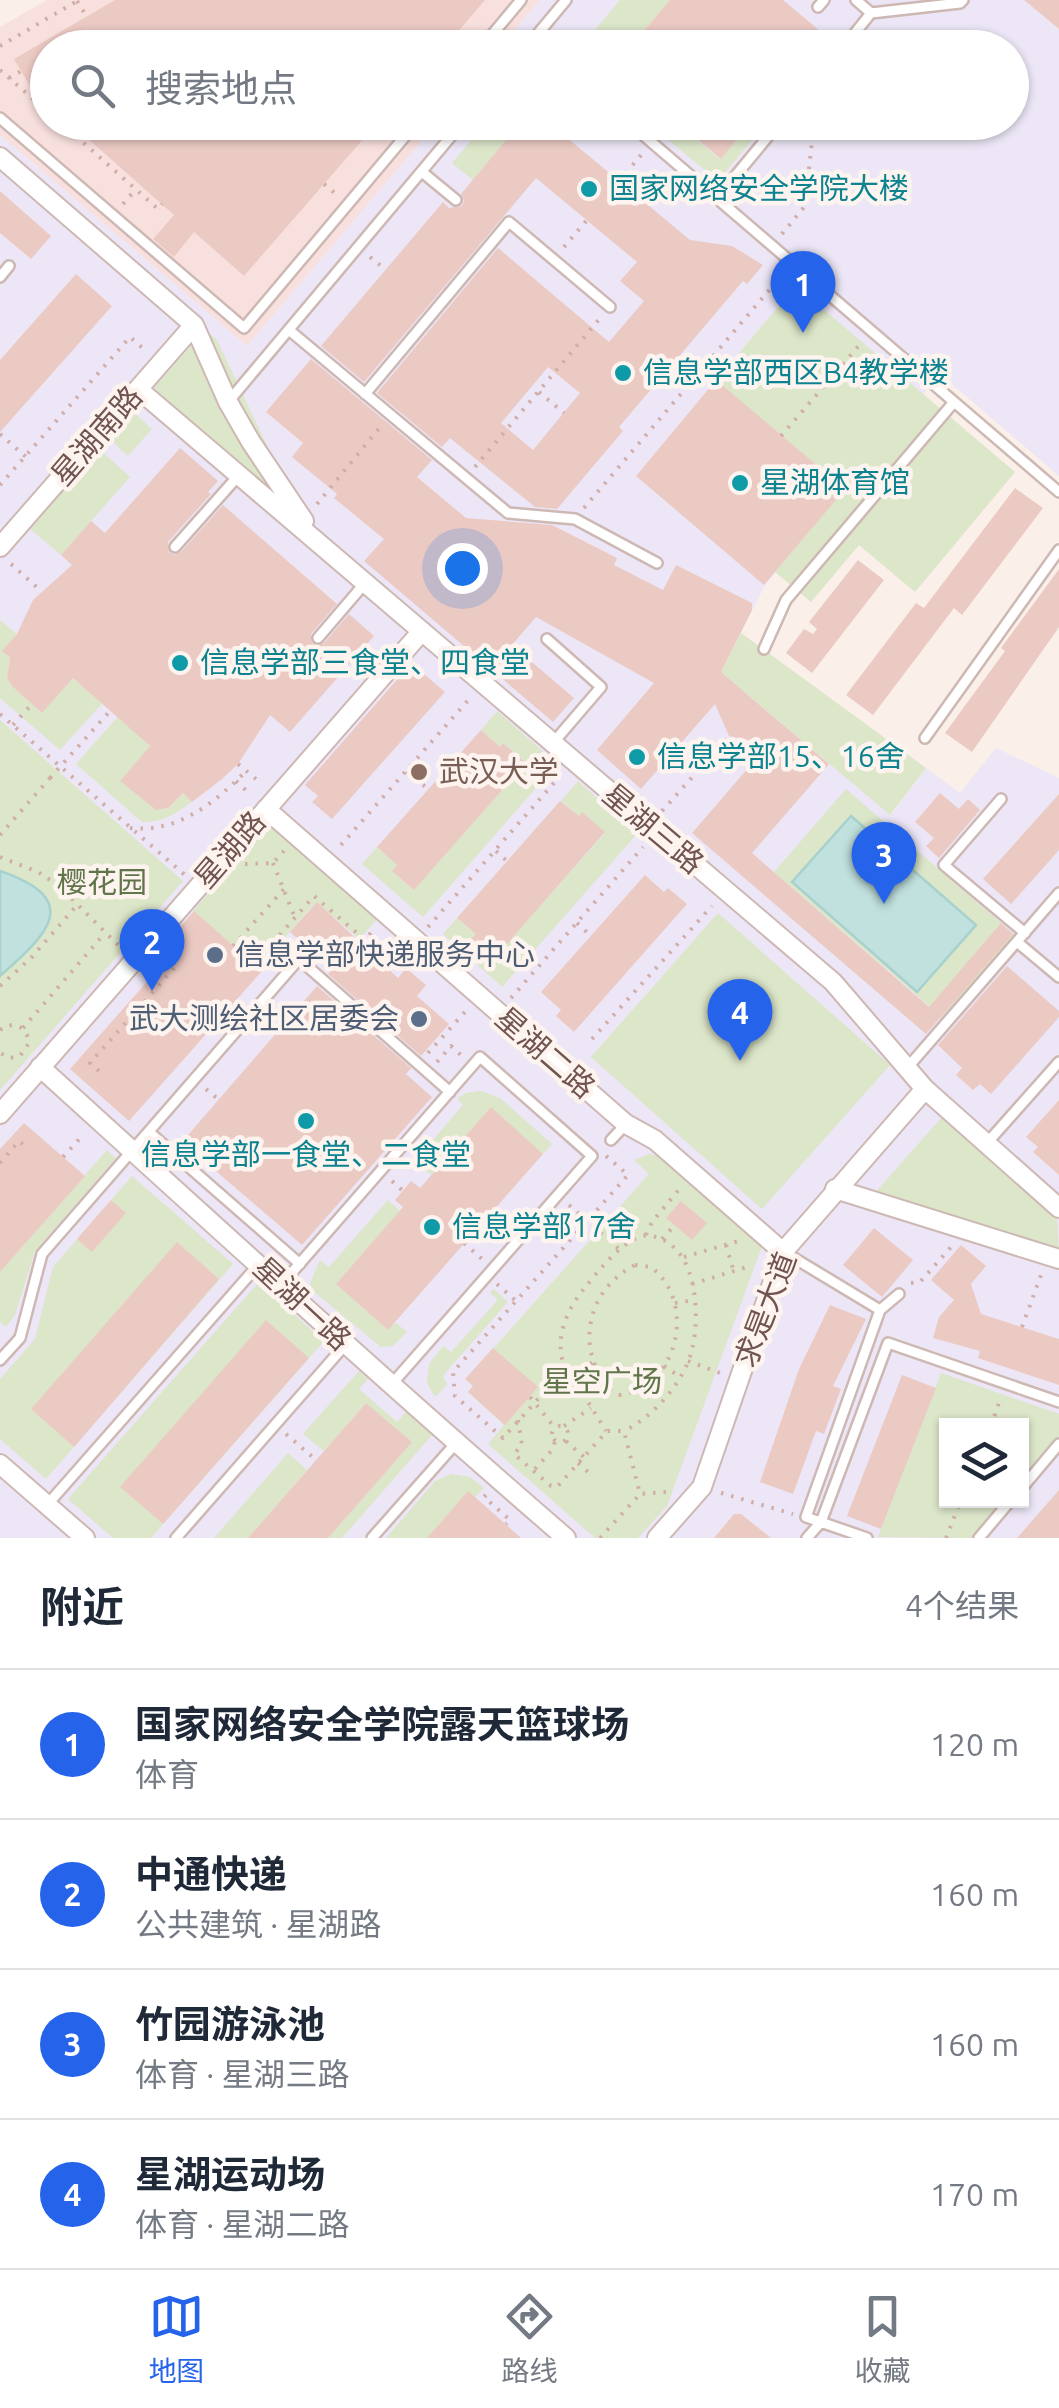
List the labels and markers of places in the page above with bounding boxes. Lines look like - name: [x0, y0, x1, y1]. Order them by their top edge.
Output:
- place label: 国家网络安全学院大楼: [609, 171, 909, 205]
- marker: 国家网络安全学院大楼: [578, 178, 600, 200]
- pin: 1: [770, 250, 836, 333]
- place label: 信息学部西区B4教学楼: [643, 355, 949, 389]
- marker: 信息学部西区B4教学楼: [612, 362, 634, 384]
- place label: 星湖体育馆: [760, 465, 910, 499]
- marker: 星湖体育馆: [729, 472, 751, 494]
- place label: 信息学部三食堂、四食堂: [200, 645, 530, 679]
- marker: 信息学部三食堂、四食堂: [169, 652, 191, 674]
- place label: 信息学部15、16舍: [657, 739, 905, 773]
- marker: 信息学部15、16舍: [626, 746, 648, 768]
- place label: 武汉大学: [439, 754, 559, 788]
- marker: 武汉大学: [408, 761, 430, 783]
- pin: 3: [852, 822, 916, 904]
- pin: 2: [120, 908, 184, 991]
- place label: 信息学部快递服务中心: [235, 937, 535, 971]
- marker: 信息学部快递服务中心: [204, 944, 226, 966]
- pin: 4: [708, 978, 772, 1061]
- place label: 武大测绘社区居委会: [129, 1001, 399, 1035]
- marker: 武大测绘社区居委会: [408, 1008, 430, 1030]
- marker: 信息学部一食堂、二食堂: [295, 1110, 317, 1132]
- place label: 信息学部一食堂、二食堂: [141, 1137, 471, 1171]
- place label: 信息学部17舍: [452, 1209, 636, 1243]
- marker: 信息学部17舍: [421, 1216, 443, 1238]

